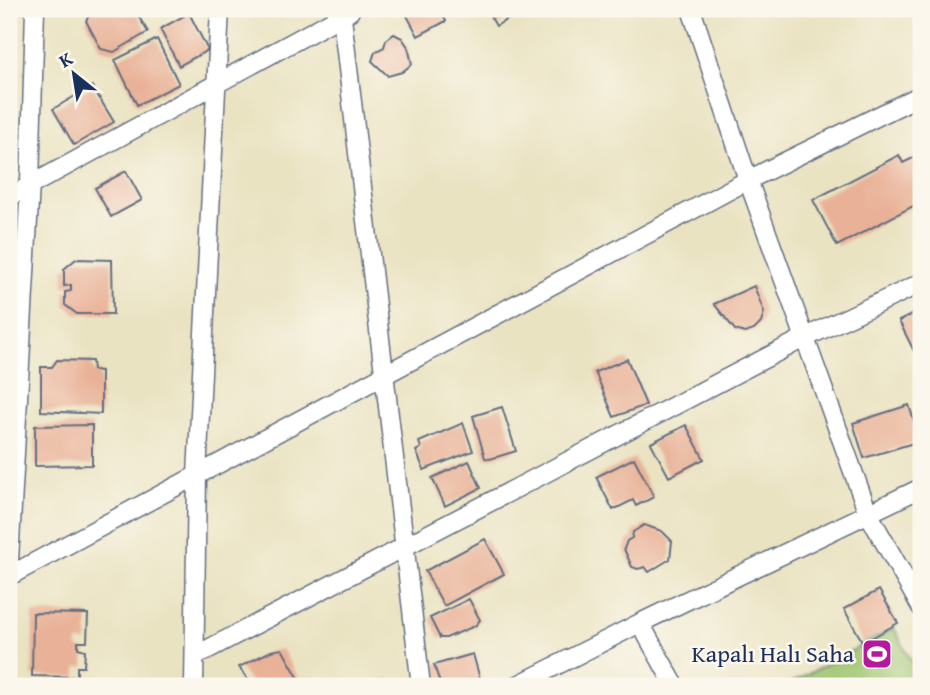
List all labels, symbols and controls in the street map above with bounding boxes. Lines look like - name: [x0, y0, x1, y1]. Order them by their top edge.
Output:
- north arrow: [38, 38, 108, 108]
- text: K: [53, 44, 78, 74]
- place label: Kapalı Halı Saha: [691, 636, 855, 671]
- sports icon: Kapalı Halı Saha: [860, 637, 894, 671]

